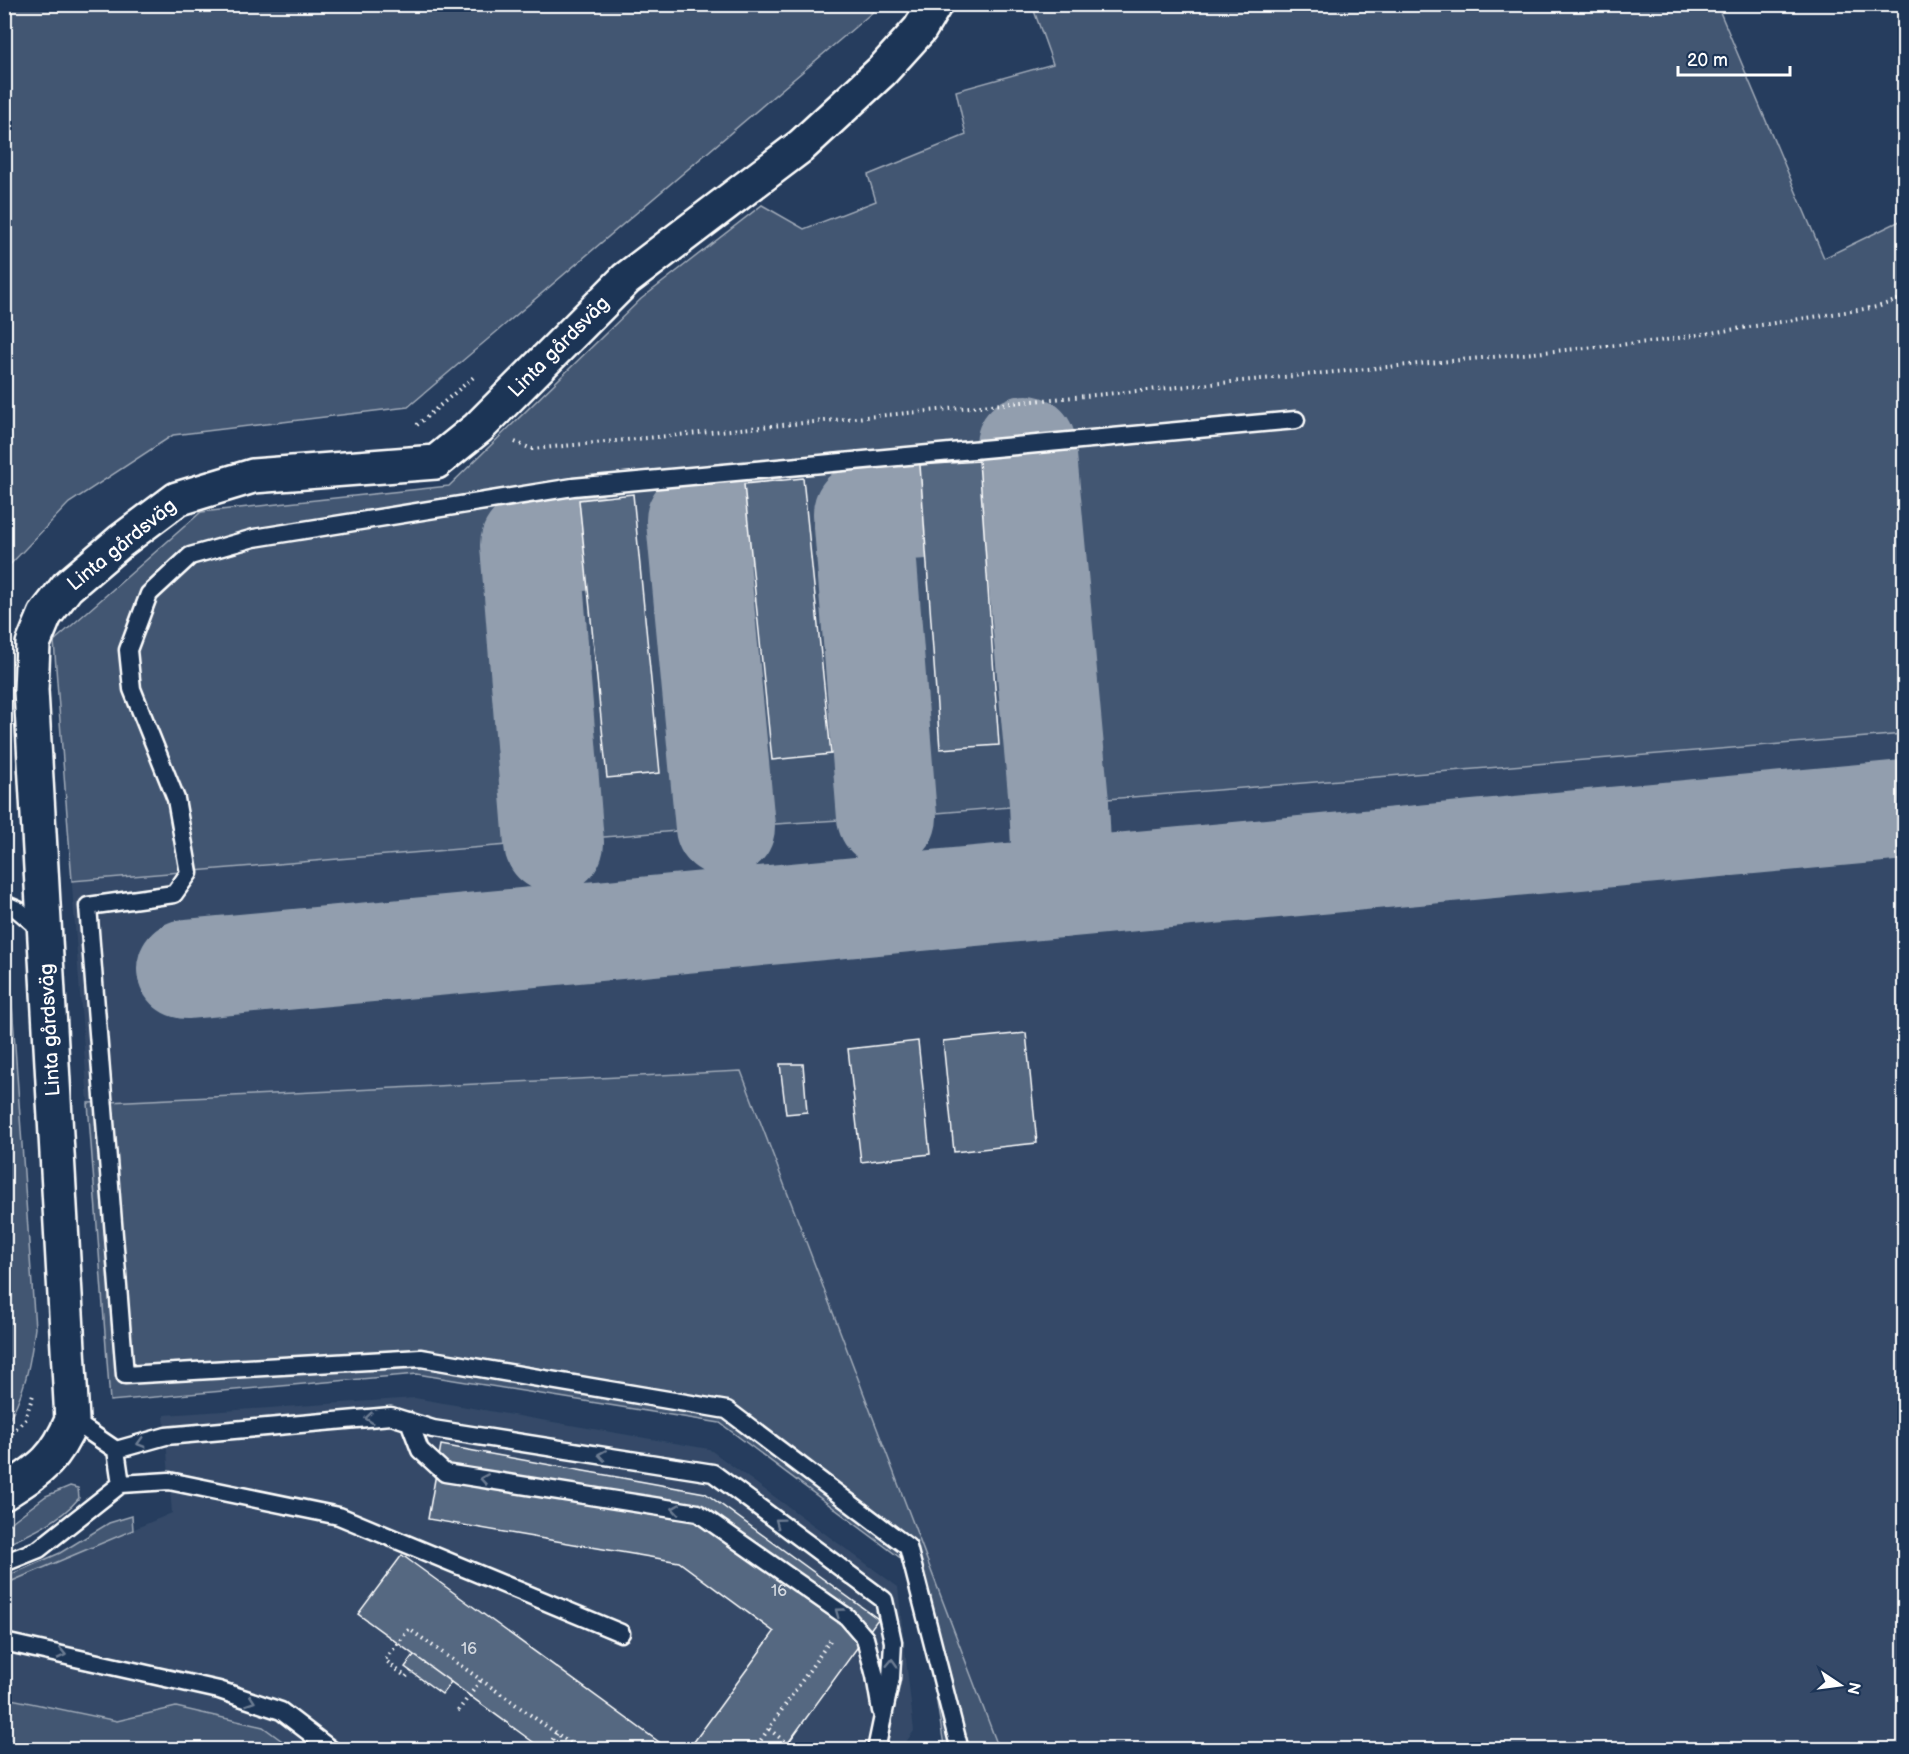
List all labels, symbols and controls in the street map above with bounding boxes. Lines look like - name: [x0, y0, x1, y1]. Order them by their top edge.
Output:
- scale bar: [1678, 39, 1790, 77]
- text: 20 m: [1687, 50, 1728, 71]
- street label: Linta gårdsväg: [503, 291, 615, 403]
- street label: Linta gårdsväg: [63, 494, 181, 596]
- street label: Linta gårdsväg: [35, 963, 65, 1097]
- one-way arrow: [364, 1411, 373, 1424]
- one-way arrow: [136, 1436, 147, 1448]
- one-way arrow: [597, 1450, 606, 1462]
- one-way arrow: [479, 1473, 488, 1485]
- one-way arrow: [672, 1503, 682, 1516]
- one-way arrow: [774, 1518, 785, 1529]
- house number: 16: [771, 1582, 787, 1601]
- one-way arrow: [835, 1608, 846, 1619]
- house number: 16: [461, 1640, 477, 1659]
- one-way arrow: [56, 1647, 66, 1660]
- north arrow: [1810, 1655, 1870, 1715]
- one-way arrow: [886, 1659, 898, 1668]
- text: N: [1843, 1680, 1864, 1696]
- one-way arrow: [245, 1693, 256, 1706]

